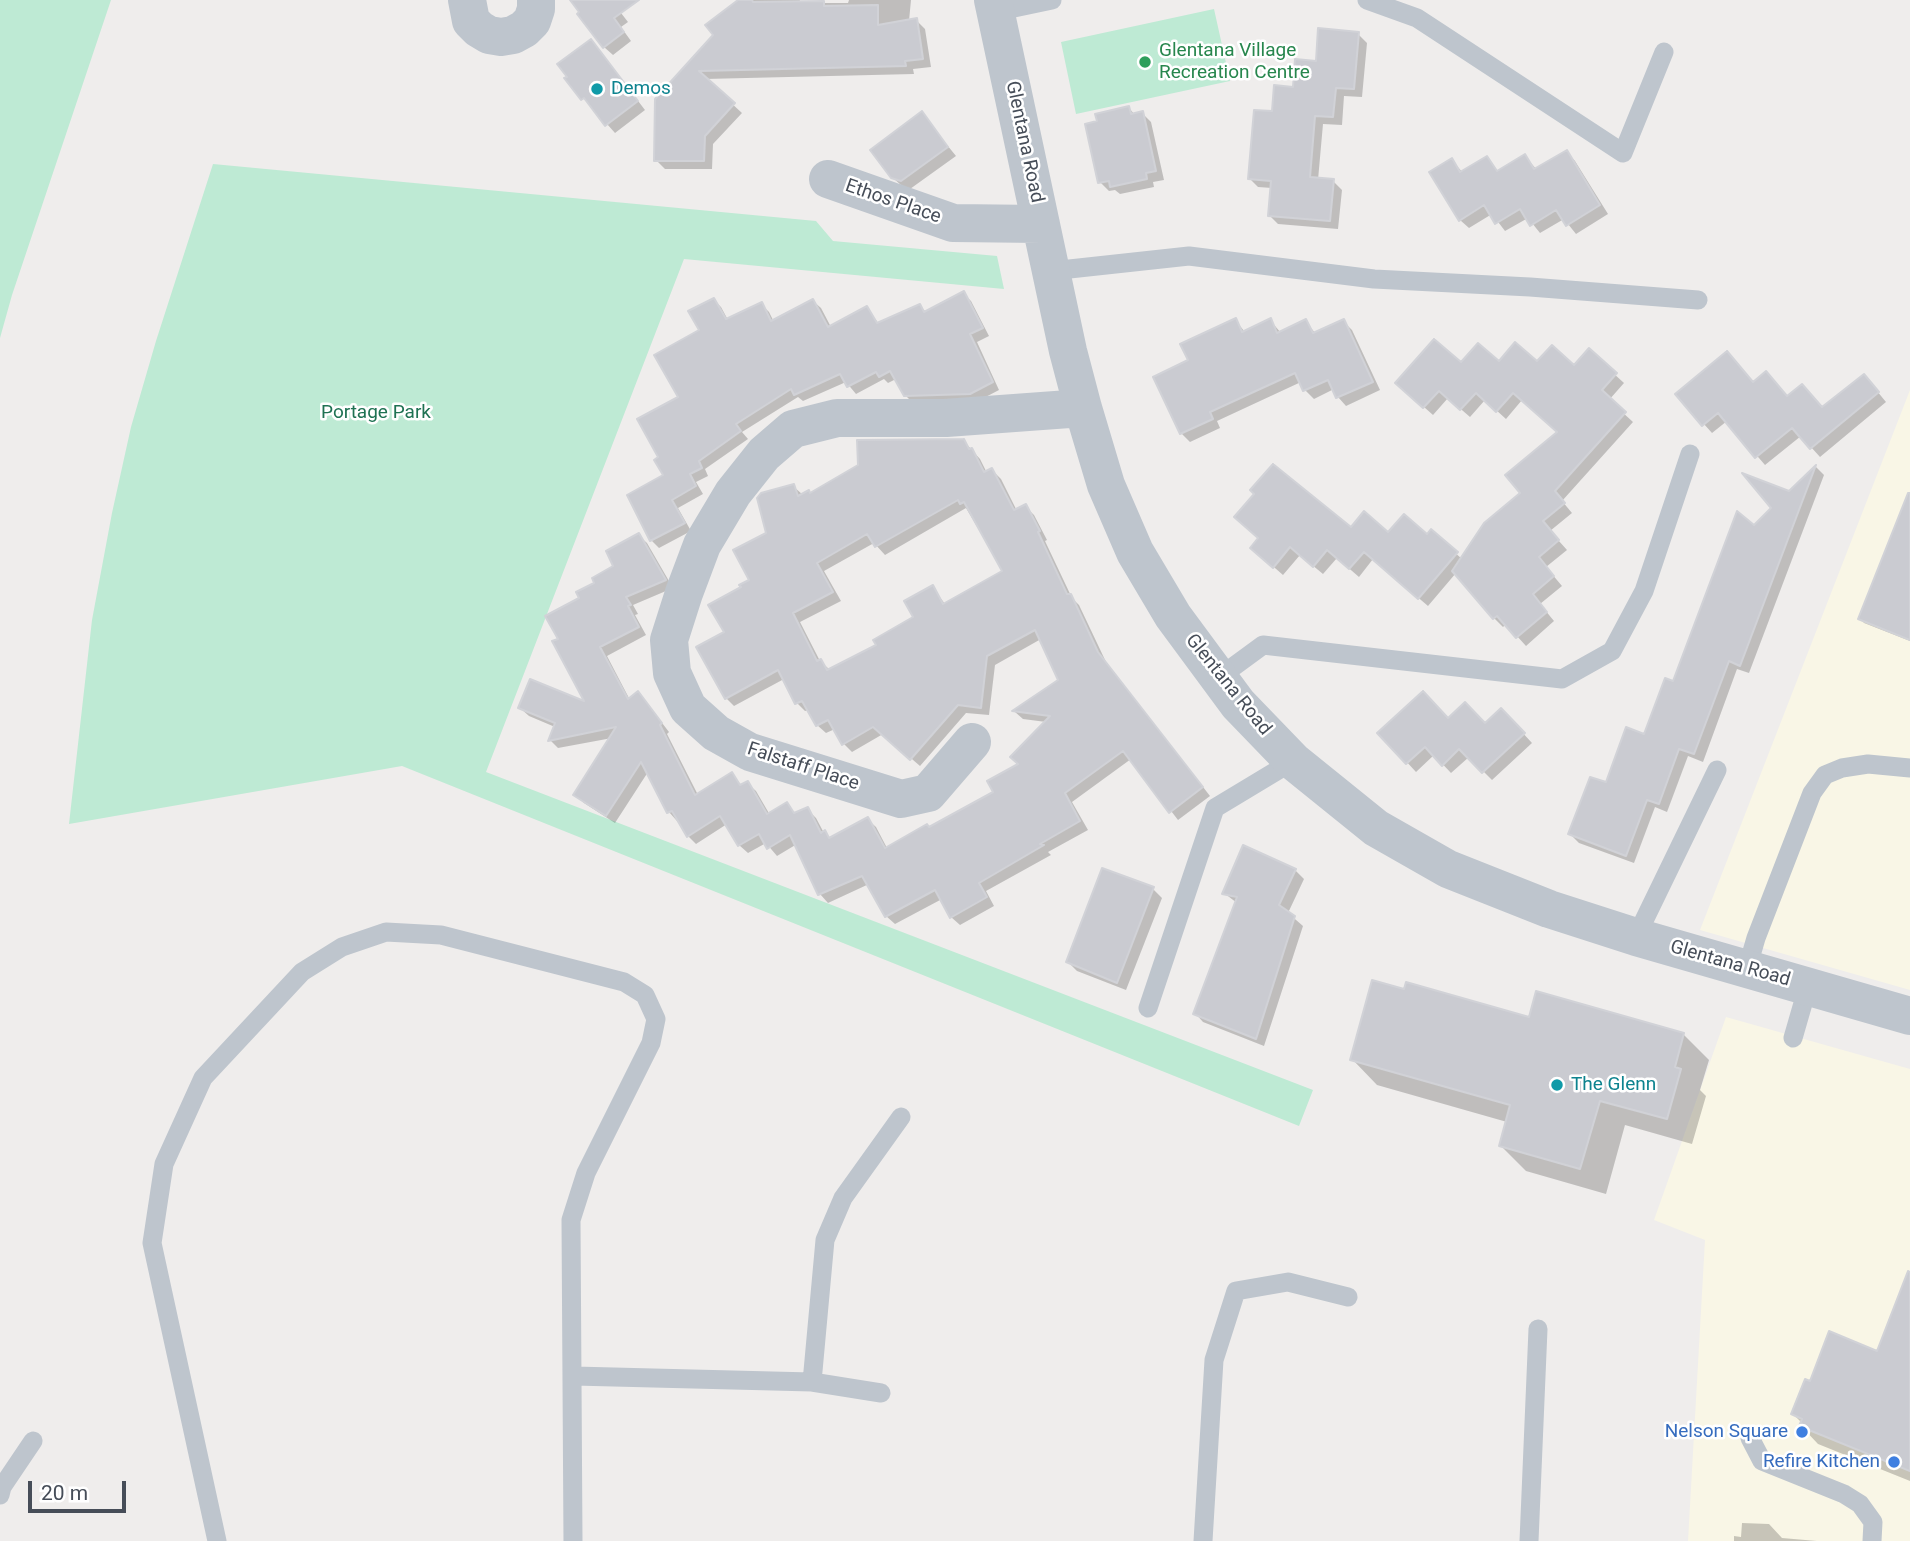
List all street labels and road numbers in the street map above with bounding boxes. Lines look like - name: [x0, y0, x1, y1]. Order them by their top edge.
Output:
- street label: Glentana Road: [1000, 79, 1048, 205]
- street label: Ethos Place: [842, 175, 944, 229]
- street label: Glentana Road: [1180, 630, 1276, 740]
- street label: Falstaff Place: [744, 738, 862, 796]
- street label: Glentana Road: [1667, 936, 1793, 992]

